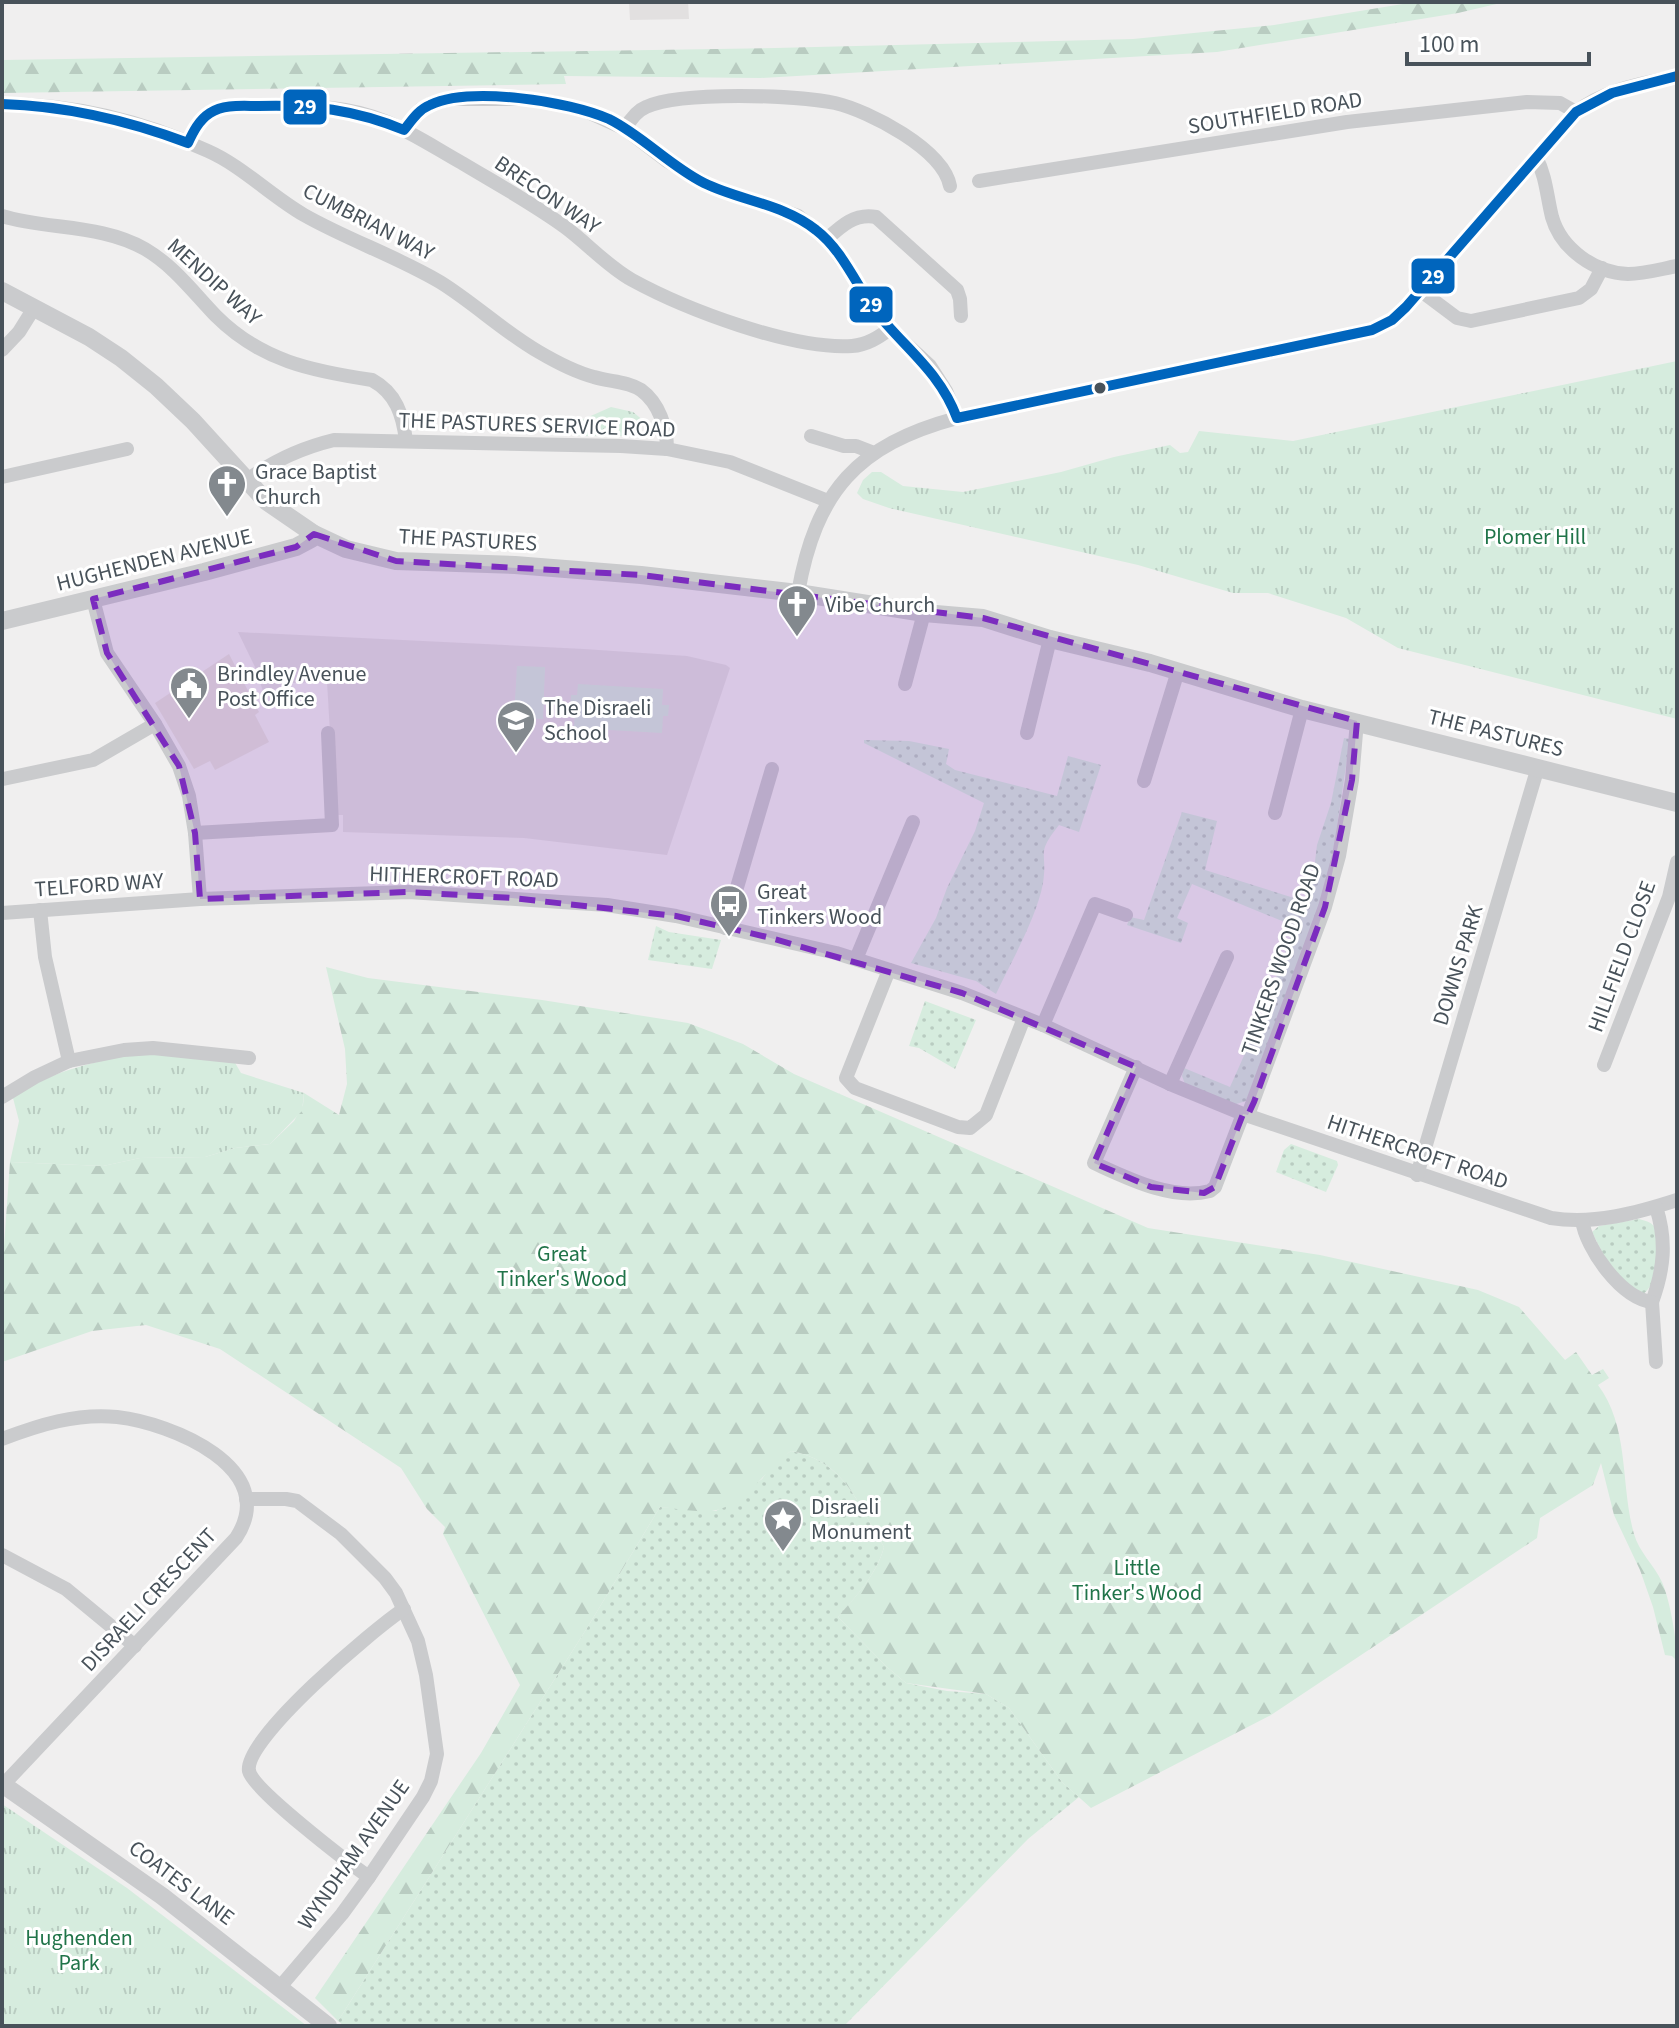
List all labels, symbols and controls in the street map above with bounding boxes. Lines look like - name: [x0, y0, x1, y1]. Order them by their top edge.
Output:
- scale bar: [1407, 16, 1589, 66]
- text: 100 m: [1419, 27, 1479, 62]
- street label: SOUTHFIELD ROAD: [1186, 83, 1365, 143]
- line badge: 29: [282, 88, 328, 126]
- text: 29: [293, 91, 317, 123]
- street label: BRECON WAY: [488, 148, 607, 242]
- street label: CUMBRIAN WAY: [297, 175, 440, 269]
- street label: MENDIP WAY: [160, 231, 269, 333]
- line badge: 29: [1410, 257, 1456, 295]
- text: 29: [1421, 261, 1445, 293]
- line badge: 29: [848, 285, 894, 324]
- text: 29: [859, 289, 883, 321]
- unlabelled marker: [1092, 380, 1108, 396]
- street label: THE PASTURES SERVICE ROAD: [398, 404, 676, 446]
- place label: Grace Baptist Church: [255, 456, 377, 513]
- church icon: Grace Baptist Church: [206, 463, 248, 518]
- street label: HUGHENDEN AVENUE: [53, 520, 255, 600]
- street label: THE PASTURES: [398, 520, 538, 560]
- park label: Plomer Hill: [1484, 521, 1586, 553]
- church icon: Vibe Church: [776, 583, 818, 638]
- place label: Vibe Church: [825, 589, 935, 621]
- place label: Brindley Avenue Post Office: [217, 658, 366, 715]
- public building icon: Brindley Avenue Post Office: [168, 665, 210, 720]
- place label: The Disraeli School: [544, 692, 651, 749]
- school or university icon: The Disraeli School: [495, 699, 537, 754]
- street label: THE PASTURES: [1425, 701, 1567, 765]
- street label: HITHERCROFT ROAD: [369, 858, 559, 896]
- street label: TINKERS WOOD ROAD: [1233, 859, 1329, 1060]
- street label: TELFORD WAY: [34, 864, 165, 905]
- place label: Great Tinkers Wood: [757, 876, 882, 933]
- street label: HILLFIELD CLOSE: [1580, 876, 1664, 1037]
- bus stop icon: Great Tinkers Wood: [708, 883, 750, 938]
- street label: DOWNS PARK: [1424, 901, 1492, 1029]
- street label: HITHERCROFT ROAD: [1323, 1106, 1512, 1198]
- park label: Great Tinker's Wood: [497, 1238, 627, 1295]
- place label: Disraeli Monument: [811, 1491, 912, 1548]
- place icon: Disraeli Monument: [762, 1498, 804, 1553]
- street label: DISRAELI CRESCENT: [73, 1520, 224, 1679]
- park label: Little Tinker's Wood: [1072, 1552, 1202, 1609]
- street label: WYNDHAM AVENUE: [290, 1773, 418, 1936]
- street label: COATES LANE: [122, 1832, 241, 1933]
- park label: Hughenden Park: [25, 1922, 133, 1979]

